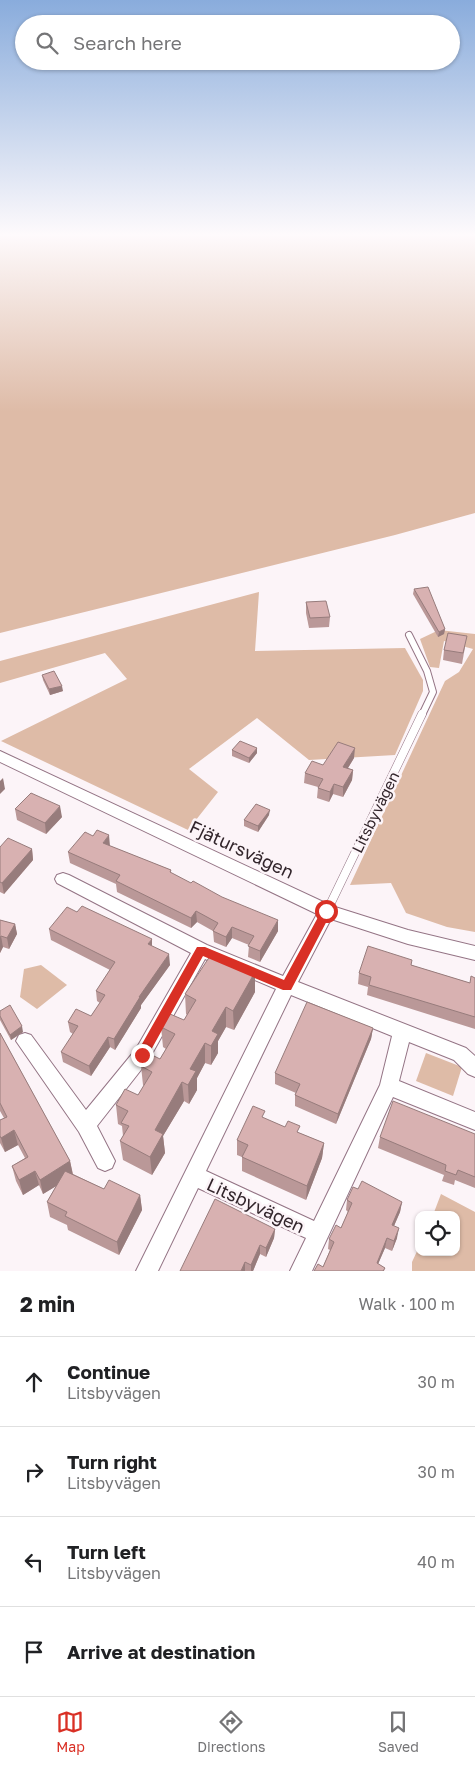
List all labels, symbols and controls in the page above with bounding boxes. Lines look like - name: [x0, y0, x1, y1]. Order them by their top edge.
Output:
- search box: [15, 15, 460, 70]
- icon: search: [33, 29, 61, 57]
- text: Search here: [73, 31, 182, 54]
- street label: Litsbyvägen: [348, 768, 402, 856]
- street label: Fjätursvägen: [186, 815, 298, 883]
- route start: [315, 900, 338, 923]
- route end: [131, 1044, 154, 1067]
- street label: Litsbyvägen: [203, 1173, 309, 1237]
- map controls: [415, 1211, 460, 1256]
- button: locate: [415, 1211, 460, 1256]
- text: 2 min: [20, 1291, 75, 1317]
- text: Walk · 100 m: [359, 1294, 455, 1314]
- text: Continue: [67, 1360, 150, 1383]
- icon: ahead: [20, 1368, 48, 1396]
- text: 30 m: [418, 1372, 455, 1392]
- text: Litsbyvägen: [67, 1383, 161, 1403]
- text: Turn right: [67, 1450, 157, 1473]
- icon: right: [20, 1458, 48, 1486]
- text: 30 m: [418, 1462, 455, 1482]
- text: Litsbyvägen: [67, 1473, 161, 1493]
- text: Turn left: [67, 1540, 146, 1563]
- icon: left: [20, 1548, 48, 1576]
- text: 40 m: [417, 1552, 455, 1572]
- text: Litsbyvägen: [67, 1563, 161, 1583]
- icon: arrive: [20, 1638, 48, 1666]
- text: Arrive at destination: [67, 1640, 255, 1663]
- tab: Map: [56, 1708, 85, 1755]
- tab: Directions: [197, 1708, 266, 1755]
- tab: Saved: [378, 1708, 419, 1755]

